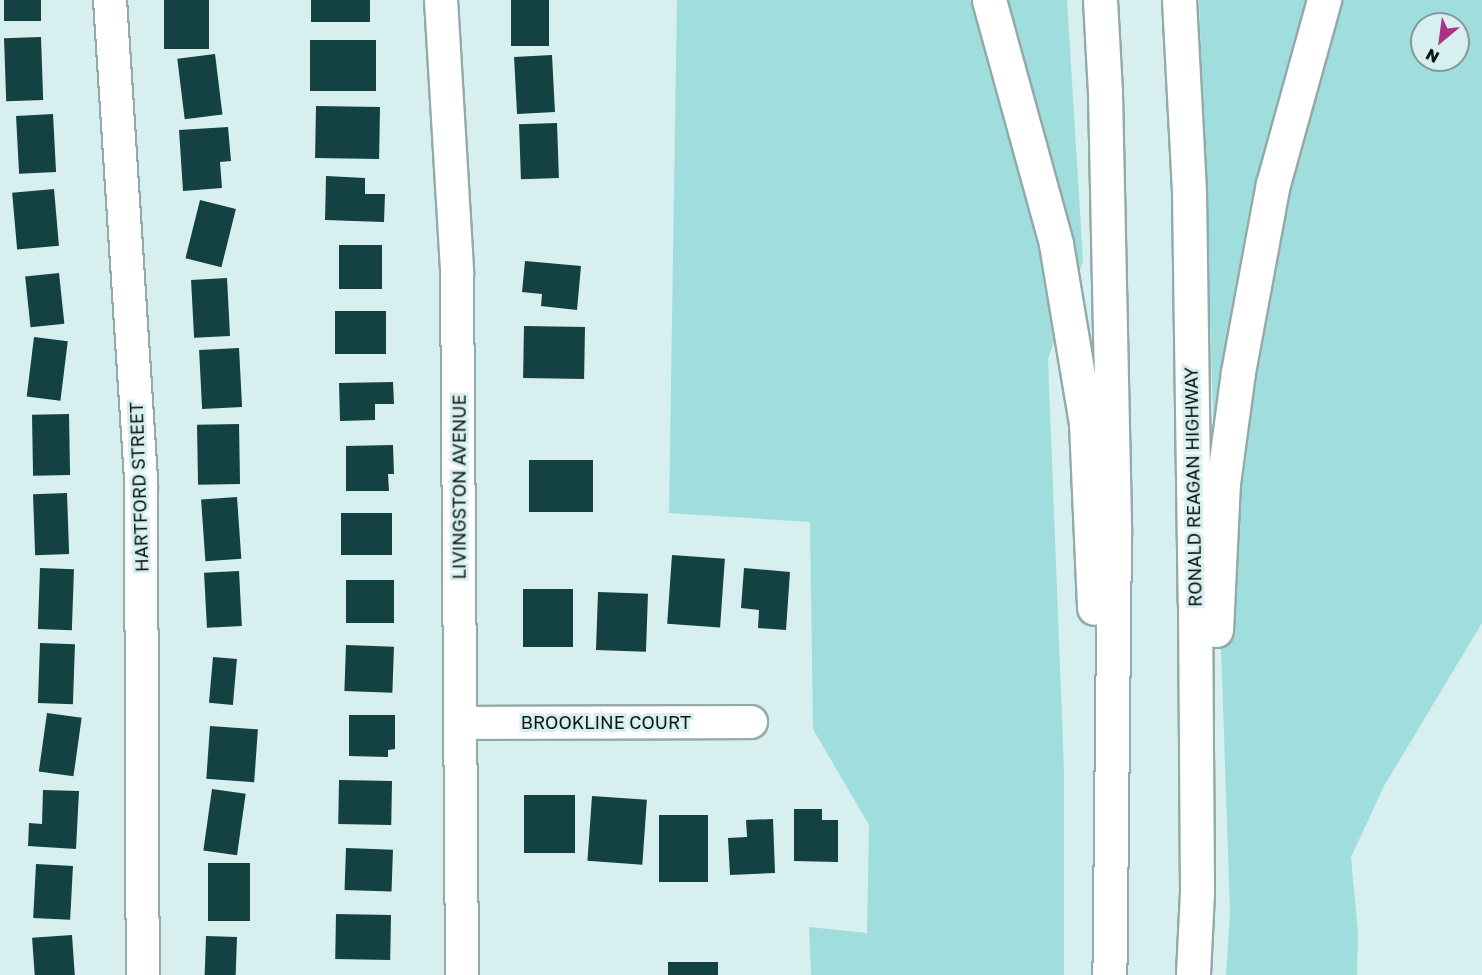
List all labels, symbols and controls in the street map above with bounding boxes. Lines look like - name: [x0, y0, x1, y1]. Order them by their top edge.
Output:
- north arrow: [1410, 12, 1470, 72]
- text: N: [1422, 44, 1442, 68]
- street label: RONALD REAGAN HIGHWAY: [1180, 367, 1206, 607]
- street label: LIVINGSTON AVENUE: [448, 395, 470, 579]
- street label: HARTFORD STREET: [125, 402, 153, 572]
- street label: BROOKLINE COURT: [521, 711, 691, 733]

